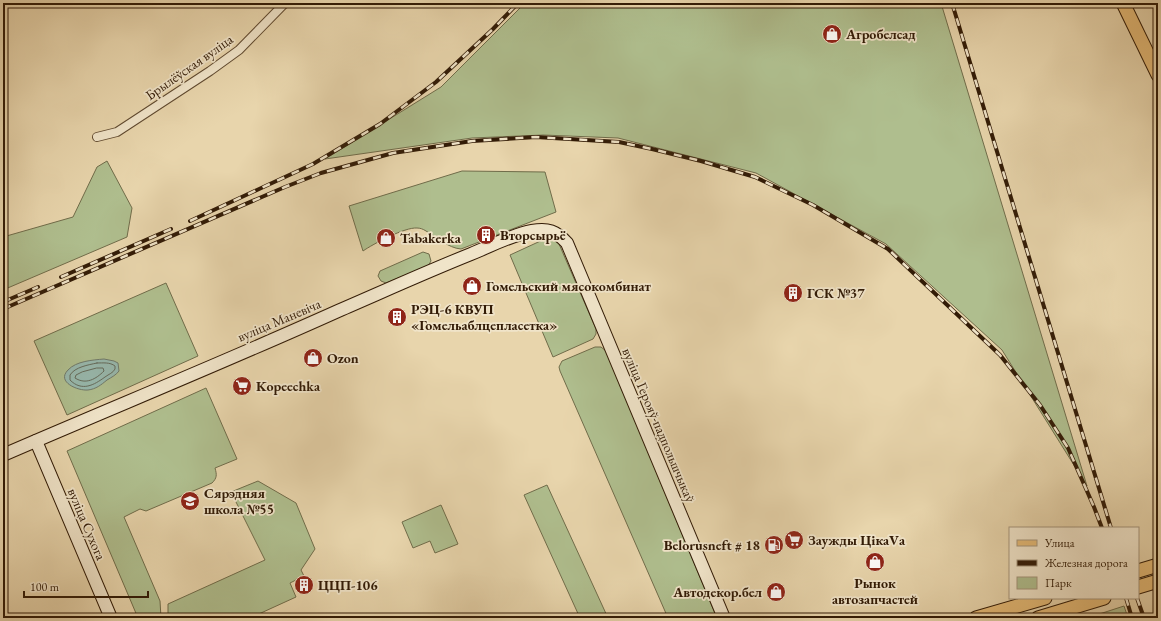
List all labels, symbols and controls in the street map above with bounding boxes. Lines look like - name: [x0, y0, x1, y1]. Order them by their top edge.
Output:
- shop icon: Агробелсад: [821, 23, 843, 45]
- place label: Агробелсад: [845, 25, 916, 43]
- street label: Брылёўская вуліца: [142, 30, 237, 104]
- building icon: Вторсырьё: [475, 224, 497, 246]
- place label: Вторсырьё: [500, 226, 566, 244]
- shop icon: Tabakerka: [375, 227, 397, 249]
- place label: Tabakerka: [400, 229, 462, 247]
- shop icon: Гомельский мясокомбинат: [461, 275, 483, 297]
- place label: Гомельский мясокомбинат: [486, 277, 652, 295]
- building icon: ГСК №37: [782, 282, 804, 304]
- place label: ГСК №37: [807, 284, 865, 302]
- street label: вуліца Маневіча: [234, 294, 324, 346]
- place label: РЭЦ-6 КВУП «Гомельаблцепласетка»: [411, 300, 557, 334]
- building icon: РЭЦ-6 КВУП «Гомельаблцепласетка»: [386, 306, 408, 328]
- street label: вуліца Герояў-падпольшчыкаў: [618, 345, 700, 506]
- shop icon: Ozon: [302, 347, 324, 369]
- place label: Ozon: [327, 349, 359, 367]
- supermarket icon: Kopeechka: [231, 375, 253, 397]
- place label: Kopeechka: [256, 377, 321, 395]
- place label: Сярэдняя школа №55: [204, 484, 274, 518]
- street label: вуліца Сухога: [64, 485, 110, 563]
- school or university icon: Сярэдняя школа №55: [179, 490, 201, 512]
- legend: [1009, 527, 1139, 599]
- supermarket icon: Заужды ЦікаVа: [783, 529, 805, 551]
- place label: Заужды ЦікаVа: [808, 531, 906, 549]
- fuel station icon: Belorusneft # 18: [763, 534, 785, 556]
- text: Улица: [1044, 535, 1075, 551]
- place label: Belorusneft # 18: [664, 536, 760, 554]
- shop icon: Рынок автозапчастей: [864, 551, 886, 573]
- text: Железная дорога: [1044, 555, 1128, 571]
- scale bar: [24, 573, 148, 599]
- building icon: ЦЦП-106: [293, 574, 315, 596]
- place label: Рынок автозапчастей: [832, 574, 918, 608]
- text: Парк: [1045, 575, 1072, 591]
- place label: ЦЦП-106: [318, 576, 378, 594]
- text: 100 m: [30, 579, 60, 595]
- shop icon: Автодекор.бел: [765, 581, 787, 603]
- place label: Автодекор.бел: [672, 583, 762, 601]

